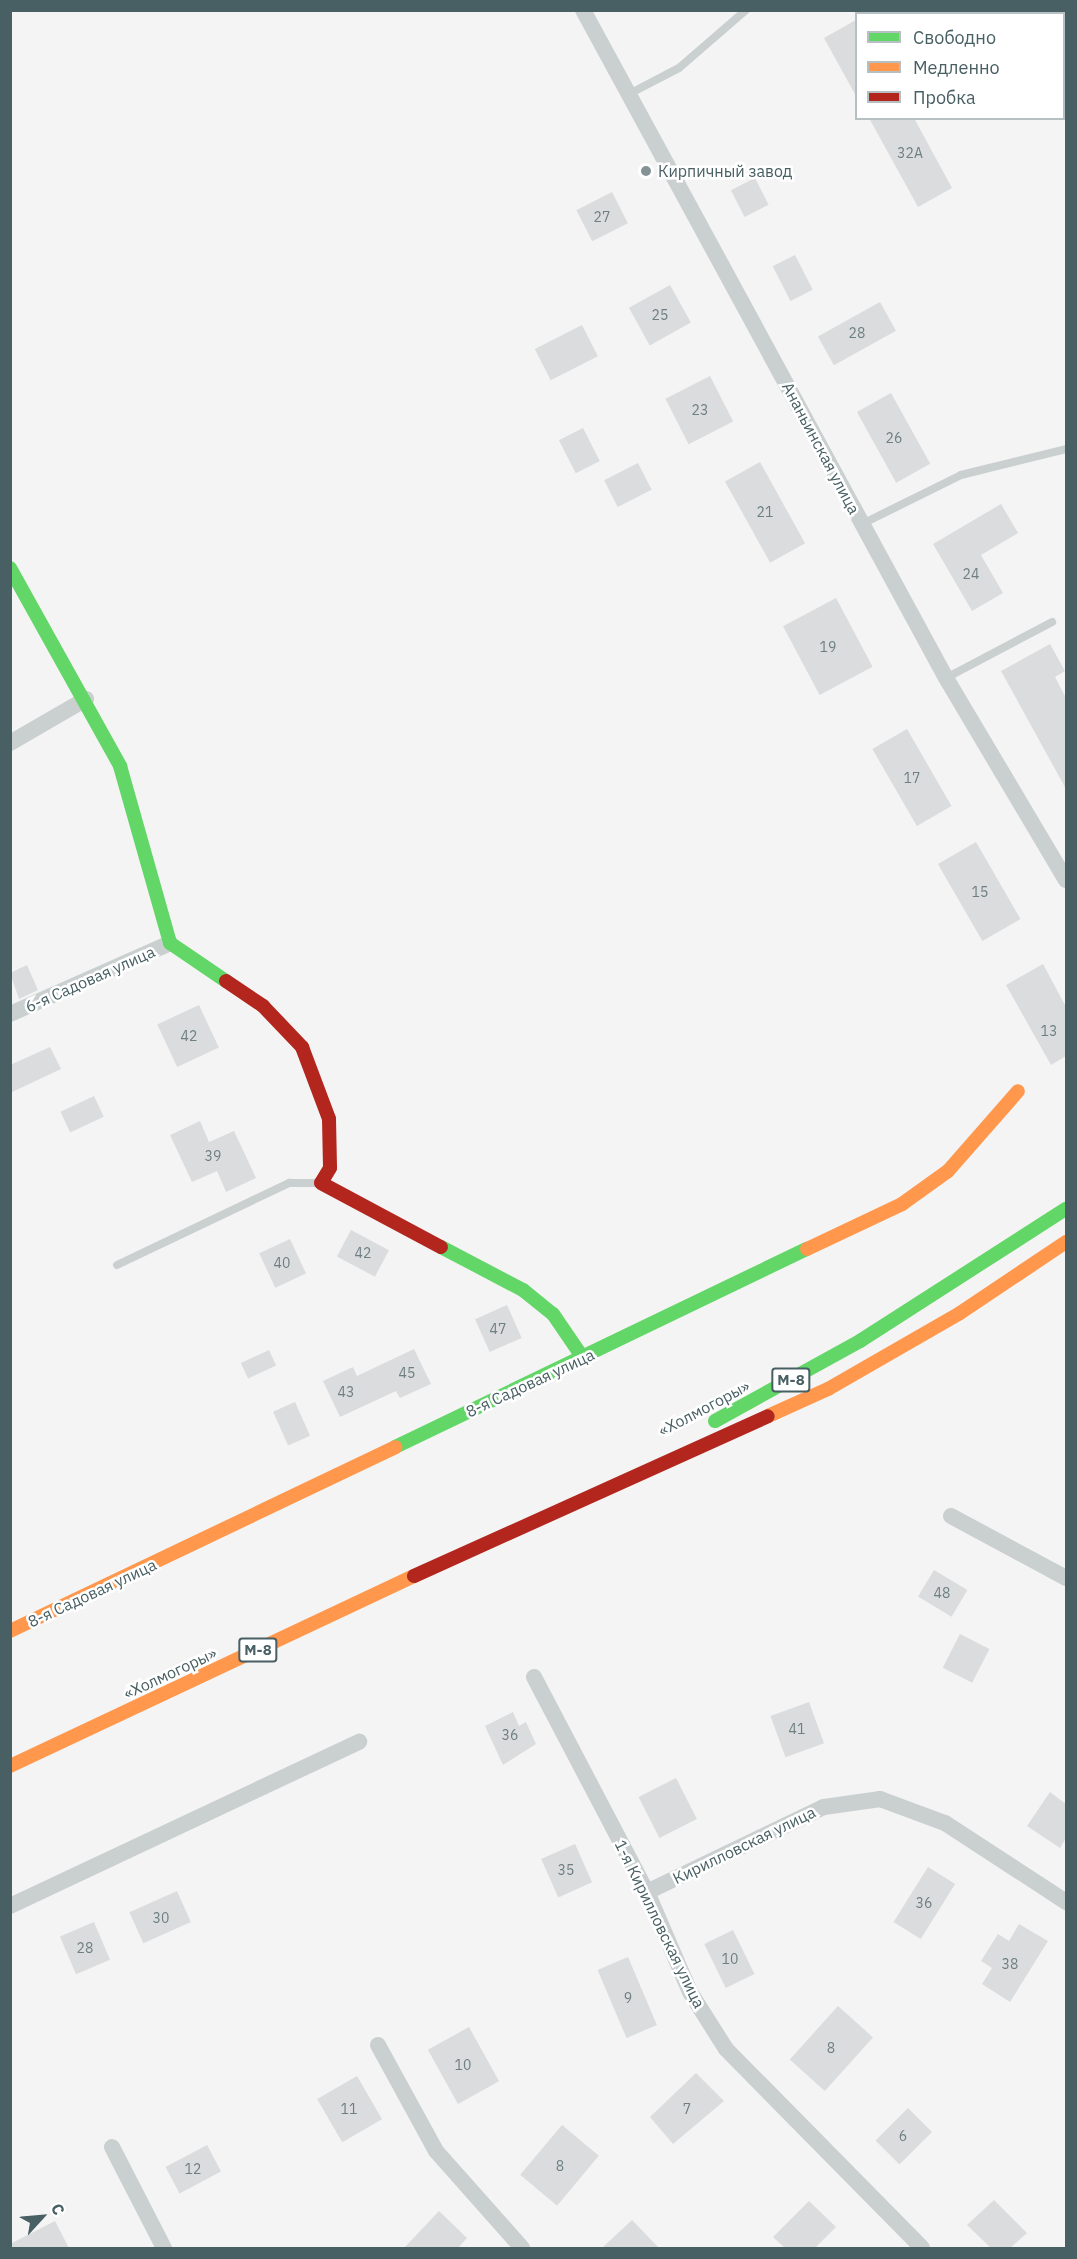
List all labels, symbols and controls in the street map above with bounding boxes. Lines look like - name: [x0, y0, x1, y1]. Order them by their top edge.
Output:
- legend: [855, 12, 1065, 120]
- text: Свободно: [913, 26, 996, 49]
- text: Медленно: [913, 56, 1000, 79]
- text: Пробка: [913, 86, 976, 109]
- house number: 32А: [897, 145, 923, 161]
- place label: Кирпичный завод: [658, 161, 792, 181]
- marker: Кирпичный завод: [639, 164, 653, 178]
- house number: 27: [594, 209, 610, 225]
- house number: 25: [652, 307, 668, 323]
- house number: 28: [849, 325, 865, 341]
- street label: Ананьинская улица: [778, 379, 864, 517]
- house number: 23: [692, 402, 708, 418]
- house number: 26: [886, 430, 902, 446]
- house number: 21: [757, 504, 773, 520]
- house number: 24: [963, 566, 979, 582]
- house number: 19: [820, 639, 836, 655]
- house number: 17: [904, 770, 920, 786]
- house number: 15: [972, 884, 988, 900]
- street label: 6-я Садовая улица: [22, 942, 158, 1016]
- house number: 13: [1041, 1023, 1057, 1039]
- house number: 42: [181, 1028, 197, 1044]
- house number: 39: [205, 1148, 221, 1164]
- house number: 42: [355, 1245, 371, 1261]
- house number: 40: [274, 1255, 290, 1271]
- house number: 47: [490, 1321, 506, 1337]
- street label: 8-я Садовая улица: [463, 1345, 597, 1421]
- house number: 45: [399, 1365, 415, 1381]
- road number: М-8: [770, 1368, 812, 1392]
- street label: «Холмогоры»: [655, 1376, 753, 1440]
- house number: 43: [338, 1384, 354, 1400]
- street label: 8-я Садовая улица: [25, 1555, 159, 1631]
- house number: 48: [934, 1585, 950, 1601]
- road number: М-8: [237, 1638, 279, 1662]
- street label: «Холмогоры»: [120, 1643, 220, 1703]
- house number: 41: [789, 1721, 805, 1737]
- house number: 36: [502, 1727, 518, 1743]
- street label: Кирилловская улица: [670, 1802, 818, 1888]
- street label: 1-я Кирилловская улица: [611, 1837, 709, 2011]
- house number: 35: [558, 1862, 574, 1878]
- house number: 36: [916, 1895, 932, 1911]
- house number: 30: [153, 1910, 169, 1926]
- house number: 28: [77, 1940, 93, 1956]
- house number: 10: [722, 1951, 738, 1967]
- house number: 38: [1002, 1956, 1018, 1972]
- house number: 9: [624, 1990, 632, 2006]
- house number: 8: [827, 2040, 835, 2056]
- house number: 10: [455, 2057, 471, 2073]
- house number: 11: [341, 2101, 357, 2117]
- house number: 7: [683, 2101, 691, 2117]
- house number: 6: [899, 2128, 907, 2144]
- house number: 8: [556, 2158, 564, 2174]
- house number: 12: [185, 2161, 201, 2177]
- north arrow: [12, 2187, 72, 2247]
- text: С: [47, 2200, 69, 2218]

